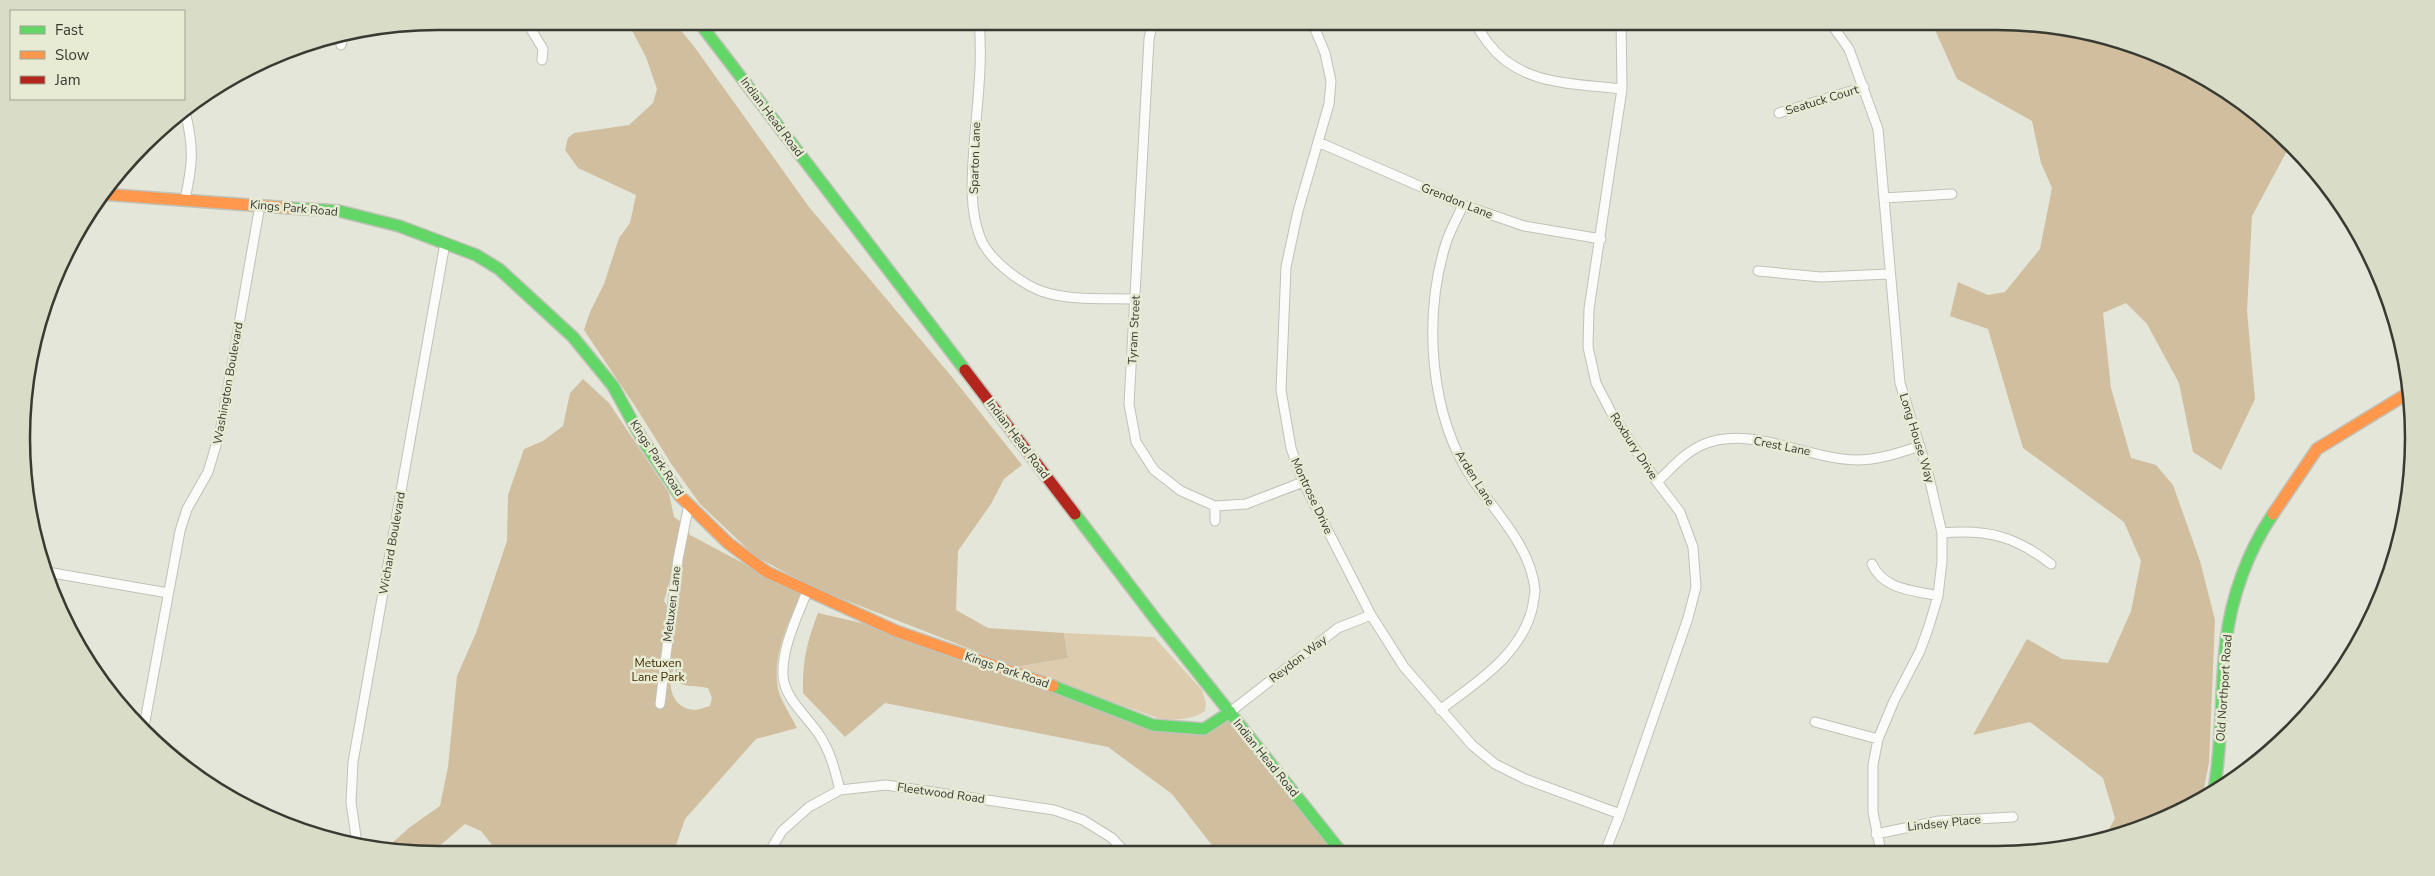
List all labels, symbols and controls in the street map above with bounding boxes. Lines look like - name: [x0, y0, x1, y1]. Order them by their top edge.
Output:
- legend: [10, 10, 185, 100]
- text: Fast: [55, 20, 84, 40]
- text: Slow: [55, 45, 90, 65]
- text: Jam: [54, 70, 81, 90]
- street label: Indian Head Road: [737, 74, 807, 160]
- street label: Seatuck Court: [1784, 81, 1861, 119]
- street label: Sparton Lane: [966, 122, 984, 194]
- street label: Grendon Lane: [1419, 179, 1495, 223]
- street label: Kings Park Road: [249, 196, 339, 220]
- street label: Tyram Street: [1124, 294, 1144, 365]
- street label: Washington Boulevard: [209, 321, 247, 445]
- street label: Long House Way: [1896, 391, 1938, 486]
- street label: Indian Head Road: [983, 396, 1053, 482]
- street label: Roxbury Drive: [1606, 409, 1662, 483]
- street label: Kings Park Road: [626, 417, 688, 499]
- street label: Crest Lane: [1752, 433, 1812, 459]
- street label: Arden Lane: [1452, 447, 1498, 509]
- street label: Montrose Drive: [1287, 455, 1337, 537]
- street label: Wichard Boulevard: [375, 490, 409, 596]
- street label: Metuxen Lane: [659, 565, 685, 643]
- street label: Reydon Way: [1266, 631, 1331, 686]
- street label: Old Northport Road: [2212, 634, 2236, 742]
- street label: Kings Park Road: [963, 648, 1051, 692]
- park label: Metuxen Lane Park: [631, 655, 686, 685]
- street label: Indian Head Road: [1230, 716, 1302, 800]
- street label: Fleetwood Road: [896, 779, 986, 807]
- street label: Lindsey Place: [1906, 811, 1982, 835]

